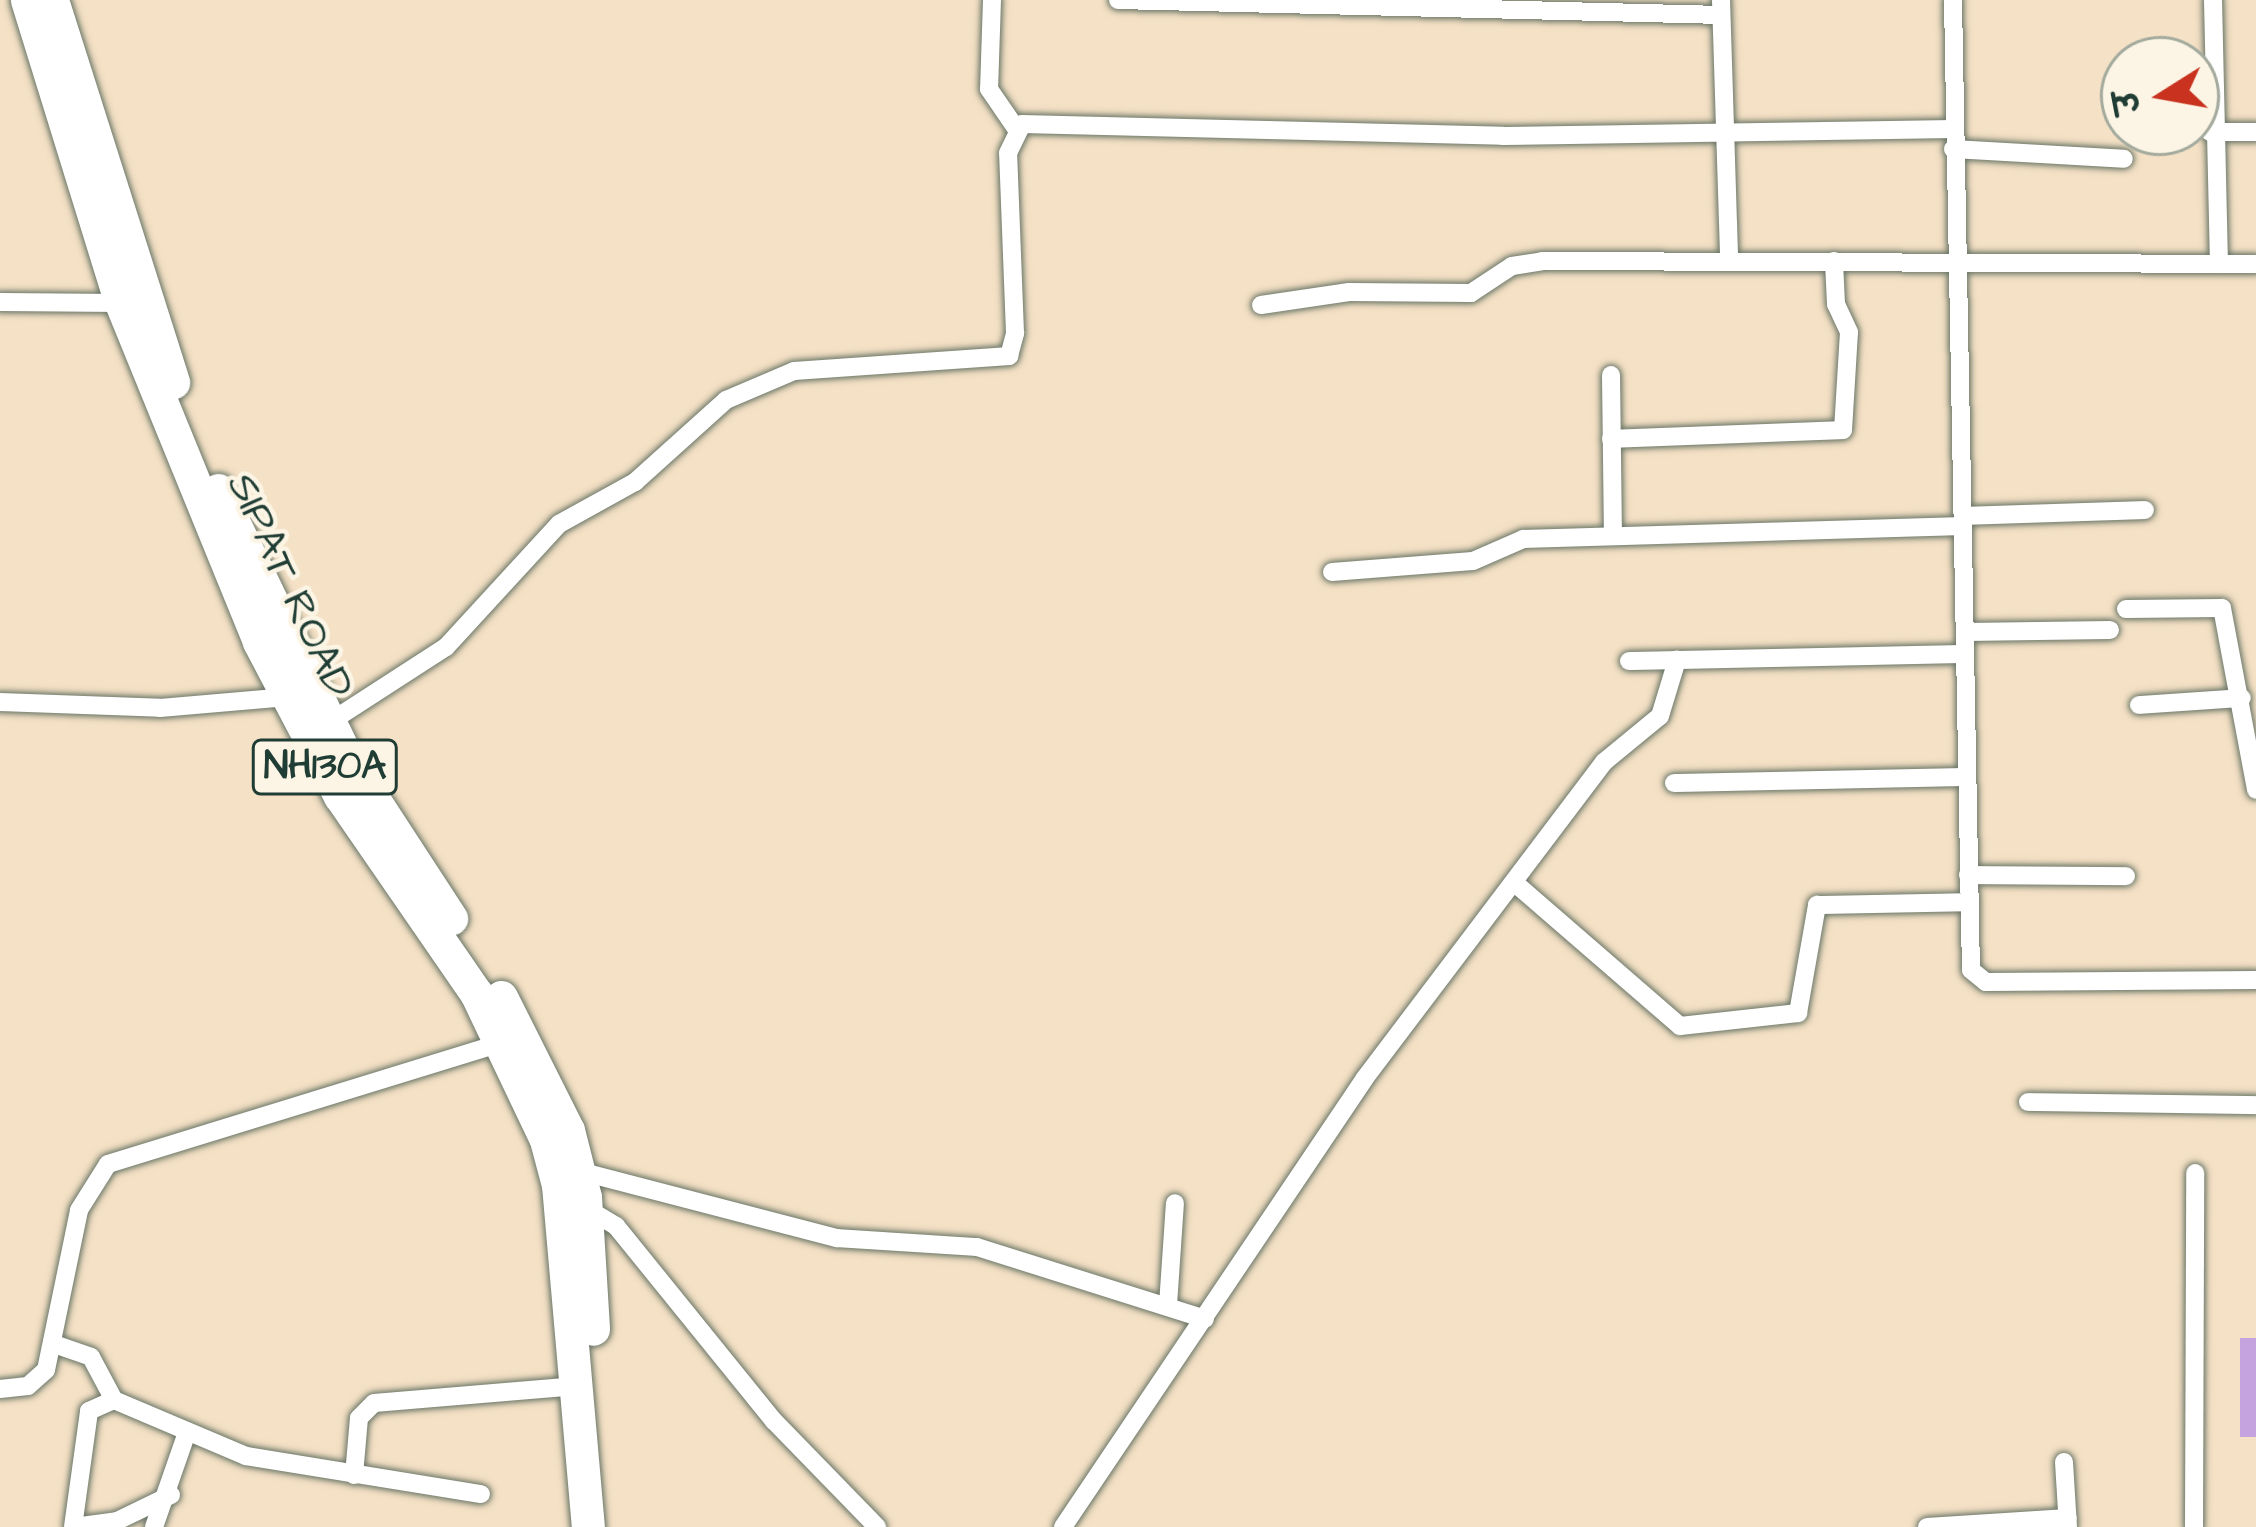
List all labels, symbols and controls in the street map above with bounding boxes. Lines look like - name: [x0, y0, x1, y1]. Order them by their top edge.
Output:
- north arrow: [2100, 36, 2220, 156]
- text: उ: [2103, 87, 2152, 117]
- street label: SIPAT ROAD: [215, 466, 363, 706]
- road number: NH130A: [250, 734, 400, 800]

